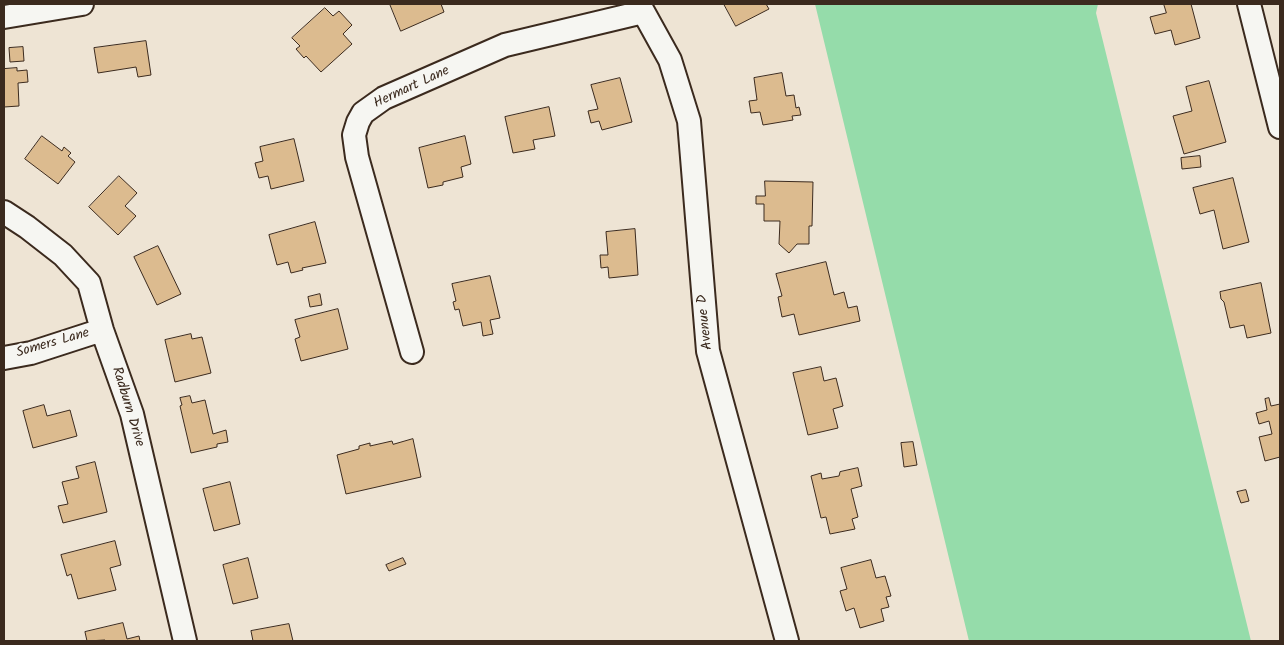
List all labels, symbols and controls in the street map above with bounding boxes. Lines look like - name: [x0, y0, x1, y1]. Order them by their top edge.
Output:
- street label: Hermart Lane: [371, 63, 453, 113]
- street label: Avenue D: [695, 293, 717, 351]
- street label: Somers Lane: [14, 326, 92, 362]
- street label: Radburn Drive: [107, 365, 147, 449]

